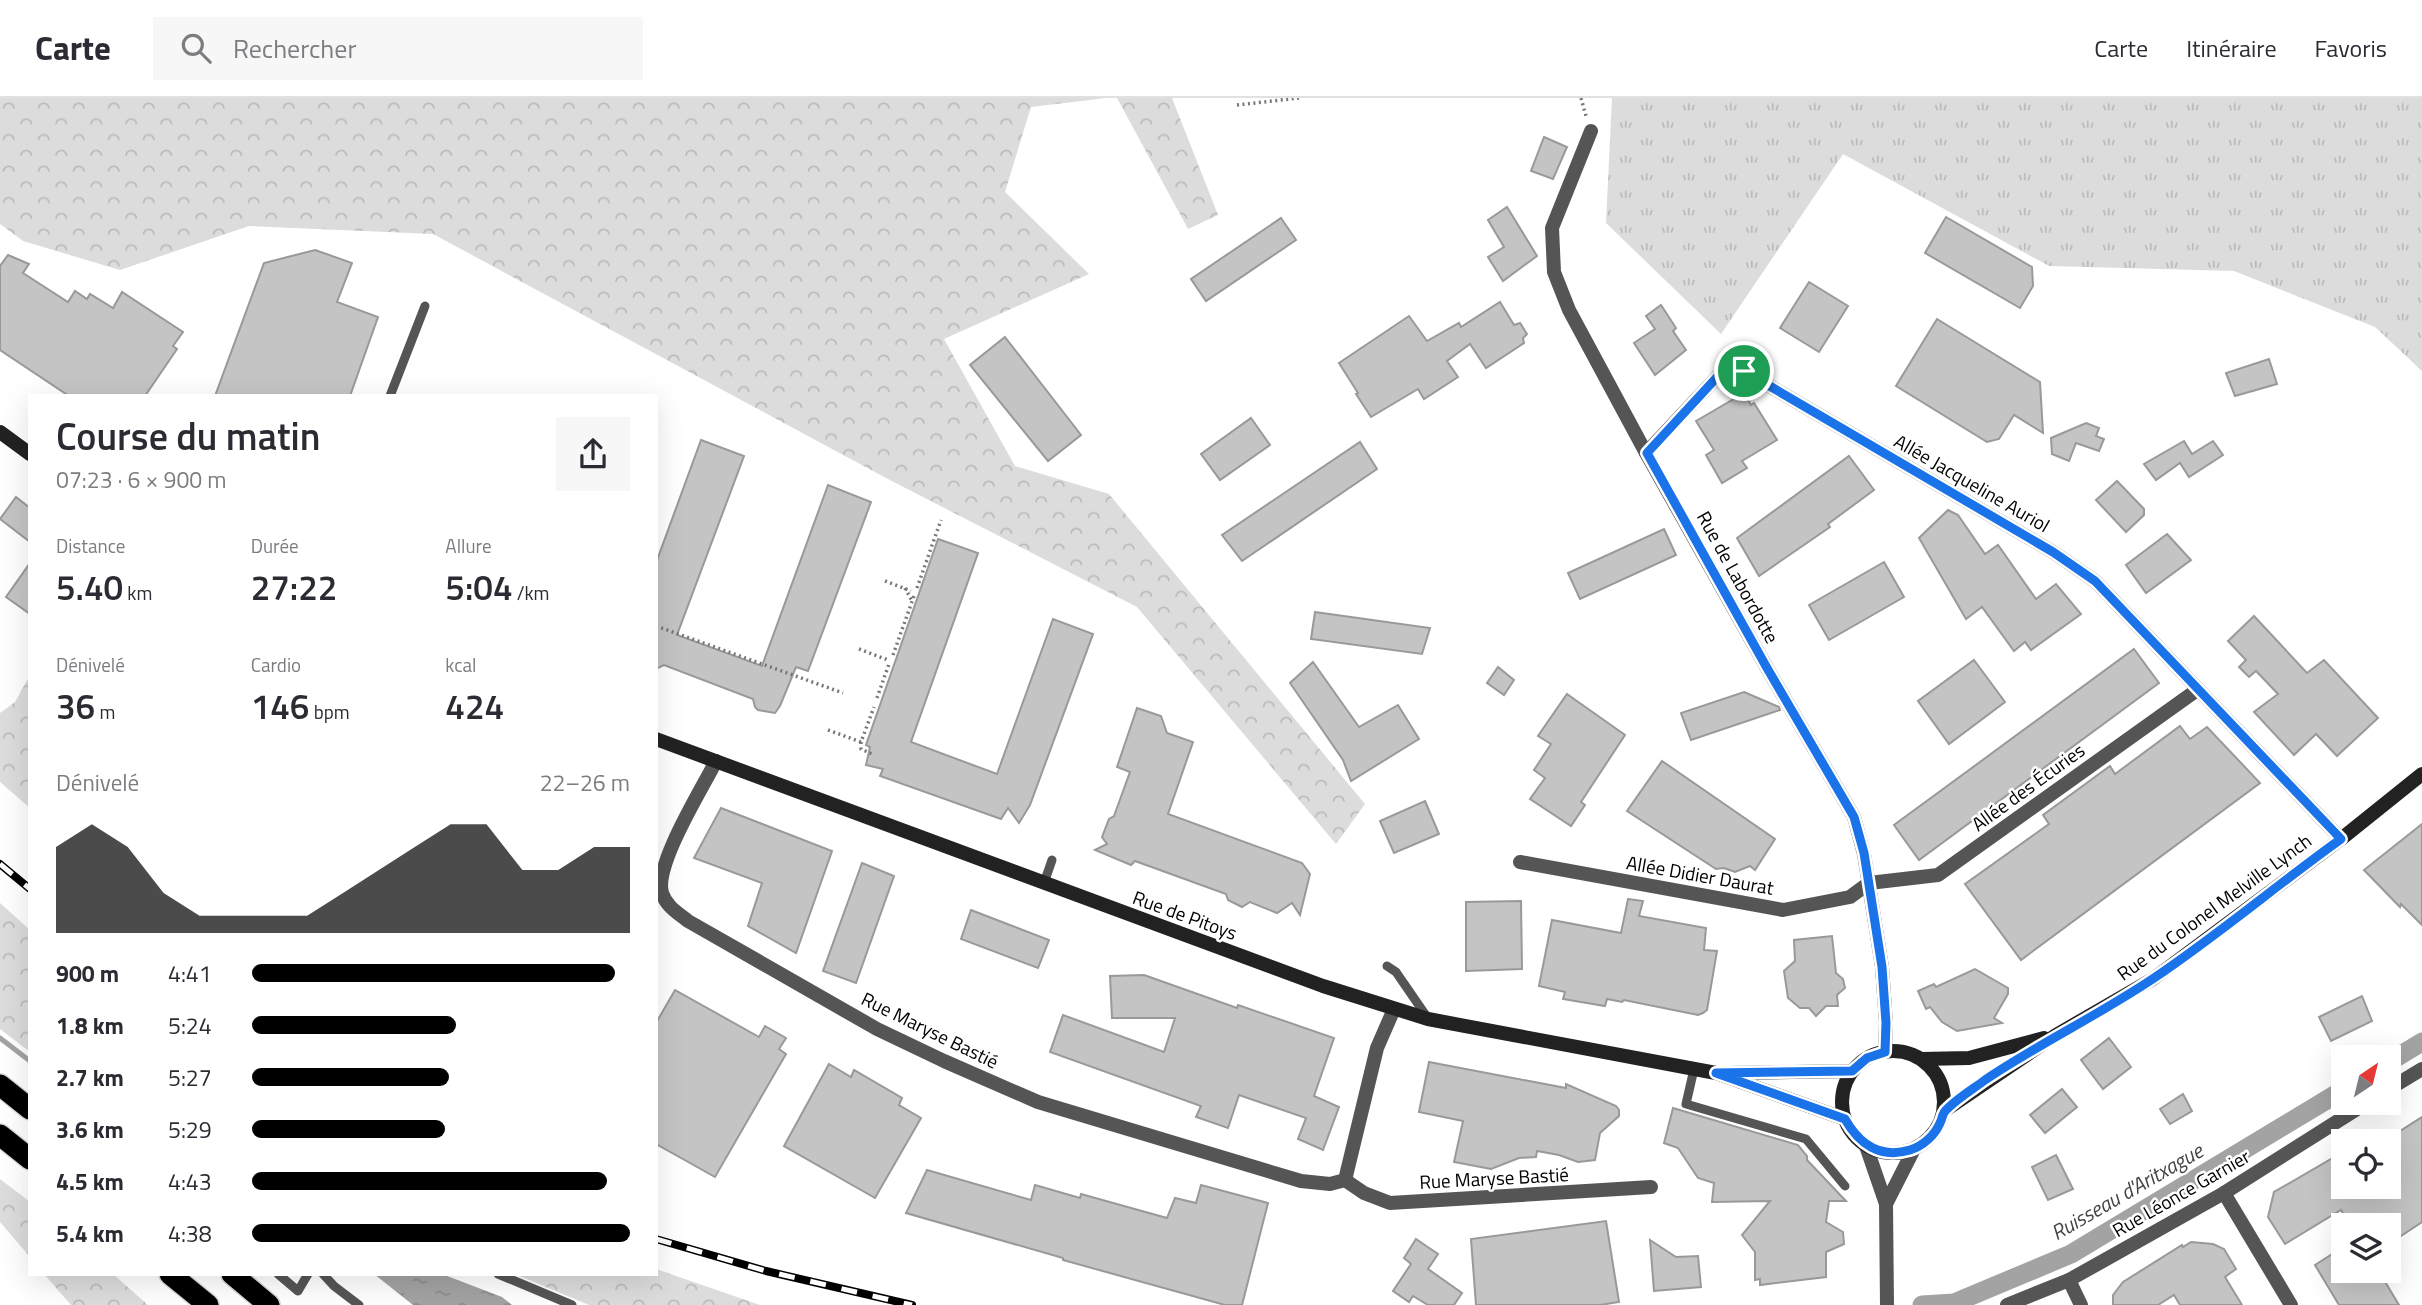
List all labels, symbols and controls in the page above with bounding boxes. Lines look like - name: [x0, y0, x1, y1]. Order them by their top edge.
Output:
- search box: [153, 17, 643, 80]
- text: Carte: [35, 23, 111, 73]
- icon: search: [177, 29, 215, 67]
- text: Rechercher: [233, 29, 356, 68]
- text: Carte: [2094, 30, 2148, 66]
- text: Itinéraire: [2186, 30, 2277, 66]
- text: Favoris: [2315, 30, 2387, 66]
- pin: [1714, 341, 1774, 401]
- icon: arrive: [1725, 352, 1763, 390]
- text: Course du matin: [56, 407, 320, 465]
- button: share: [556, 417, 630, 491]
- street label: Allée Jacqueline Auriol: [1889, 426, 2055, 539]
- text: 07:23 · 6 × 900 m: [56, 462, 226, 497]
- street label: Rue de Labordotte: [1690, 505, 1787, 648]
- text: Distance: [56, 531, 125, 560]
- text: Durée: [251, 531, 299, 560]
- text: Allure: [445, 531, 492, 560]
- text: 5.40: [56, 560, 123, 614]
- text: 27:22: [251, 560, 337, 614]
- text: 5:04: [445, 560, 513, 614]
- text: km: [123, 578, 152, 607]
- text: /km: [513, 578, 550, 607]
- text: Dénivelé: [56, 650, 125, 679]
- text: Cardio: [251, 650, 301, 679]
- text: kcal: [445, 650, 476, 679]
- text: 36: [56, 679, 95, 733]
- text: 146: [251, 679, 309, 733]
- text: 424: [445, 679, 504, 733]
- text: m: [95, 697, 115, 726]
- text: bpm: [309, 697, 350, 726]
- street label: Allée des Écuries: [1965, 735, 2091, 838]
- text: Dénivelé: [56, 765, 139, 800]
- text: 22–26 m: [540, 765, 630, 800]
- street label: Rue du Colonel Melville Lynch: [2110, 826, 2317, 987]
- street label: Allée Didier Daurat: [1624, 847, 1776, 902]
- street label: Rue de Pitoys: [1129, 882, 1242, 947]
- text: 900 m: [56, 956, 119, 991]
- text: 4:41: [168, 956, 212, 991]
- street label: Rue Maryse Bastié: [857, 984, 1004, 1075]
- text: 1.8 km: [56, 1008, 124, 1043]
- text: 5:24: [168, 1008, 212, 1043]
- north arrow: [2331, 1045, 2401, 1115]
- map controls: [2331, 1045, 2401, 1283]
- text: 2.7 km: [56, 1060, 124, 1095]
- text: 5:27: [168, 1060, 212, 1095]
- text: 3.6 km: [56, 1112, 124, 1147]
- text: 5:29: [168, 1112, 212, 1147]
- button: locate: [2331, 1129, 2401, 1199]
- water label: Ruisseau d'Aritxague: [2044, 1134, 2210, 1248]
- street label: Rue Léonce Garnier: [2107, 1141, 2255, 1244]
- street label: Rue Maryse Bastié: [1418, 1159, 1569, 1196]
- text: 4.5 km: [56, 1164, 124, 1199]
- text: 4:43: [168, 1164, 212, 1199]
- button: layers: [2331, 1213, 2401, 1283]
- text: 5.4 km: [56, 1216, 124, 1251]
- text: 4:38: [168, 1216, 212, 1251]

